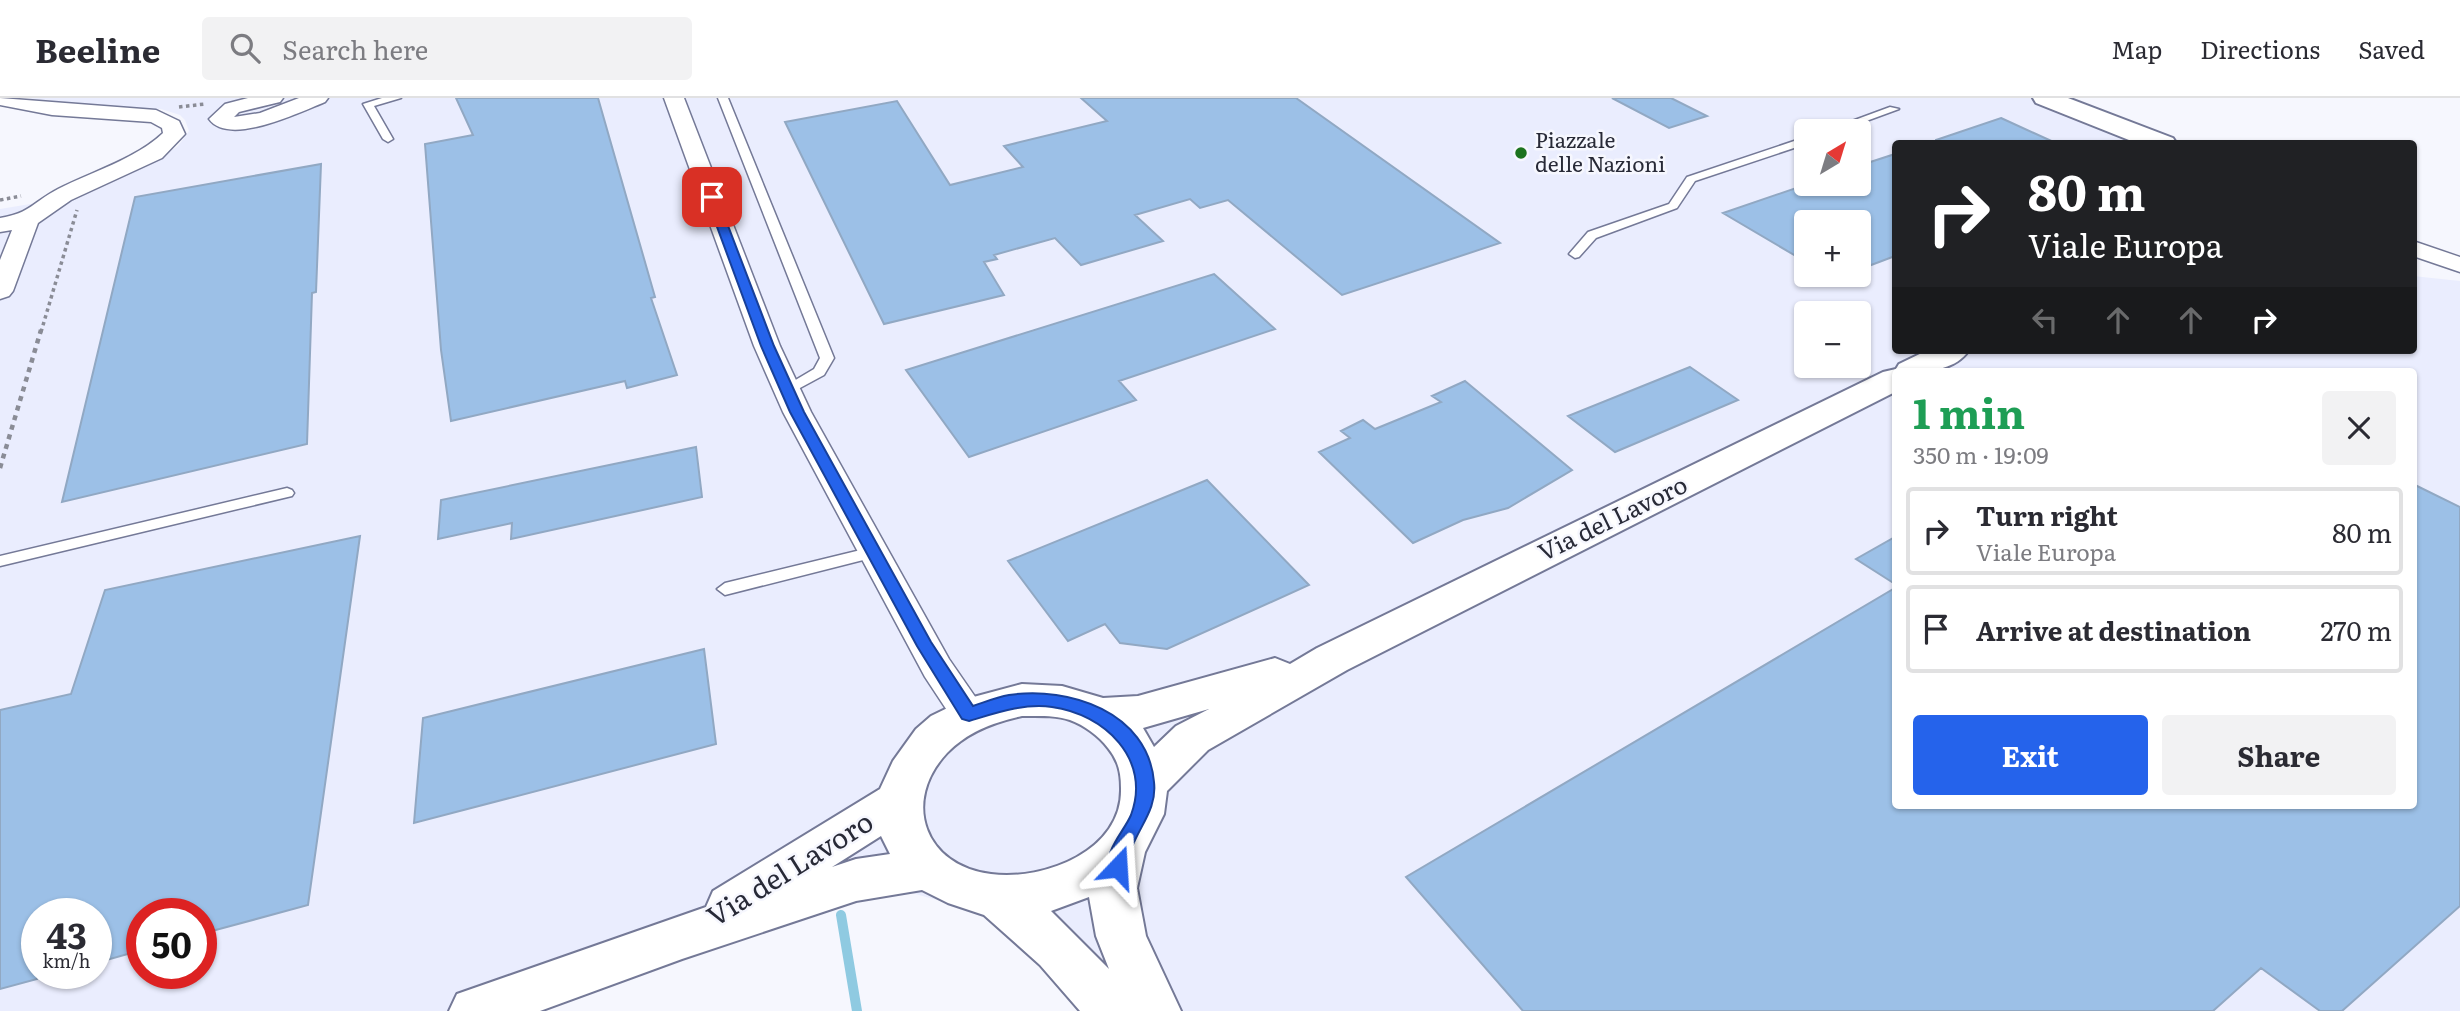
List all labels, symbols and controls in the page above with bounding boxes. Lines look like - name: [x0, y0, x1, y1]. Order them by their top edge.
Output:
- search box: [202, 17, 692, 80]
- text: Beeline: [35, 24, 160, 73]
- icon: search: [226, 29, 264, 67]
- text: Search here: [282, 29, 428, 68]
- text: Map: [2111, 31, 2162, 66]
- text: Directions: [2200, 31, 2320, 66]
- text: Saved: [2358, 31, 2425, 66]
- north arrow: [1794, 119, 1871, 196]
- map controls: [1794, 119, 1871, 378]
- place label: Piazzale delle Nazioni: [1535, 123, 1665, 178]
- marker: Piazzale delle Nazioni: [1513, 145, 1529, 161]
- text: 80 m: [2028, 153, 2146, 226]
- pin: [682, 167, 742, 227]
- icon: right: [1913, 168, 2004, 259]
- icon: arrive: [693, 178, 731, 216]
- button: +: [1794, 210, 1871, 287]
- text: Viale Europa: [2028, 220, 2223, 268]
- button: −: [1794, 301, 1871, 378]
- icon: left: [2026, 301, 2064, 339]
- icon: ahead: [2099, 301, 2137, 339]
- icon: ahead: [2172, 301, 2210, 339]
- icon: right: [2245, 301, 2283, 339]
- text: 1 min: [1913, 380, 2025, 442]
- button: close: [2322, 391, 2396, 465]
- text: 350 m · 19:09: [1913, 437, 2048, 471]
- street label: Via del Lavoro: [1531, 465, 1693, 568]
- text: Turn right: [1976, 495, 2118, 534]
- icon: right: [1917, 512, 1955, 550]
- text: 80 m: [2332, 512, 2392, 551]
- text: Viale Europa: [1976, 534, 2116, 568]
- icon: arrive: [1917, 610, 1955, 648]
- text: Arrive at destination: [1976, 610, 2251, 649]
- text: 270 m: [2320, 610, 2392, 649]
- button: Exit: [1913, 715, 2148, 795]
- button: Share: [2162, 715, 2396, 795]
- street label: Via del Lavoro: [697, 799, 880, 935]
- position arrow: [1081, 830, 1155, 904]
- speed limit sign: 50: [126, 898, 217, 989]
- text: 43: [46, 908, 87, 960]
- text: km/h: [43, 947, 90, 974]

